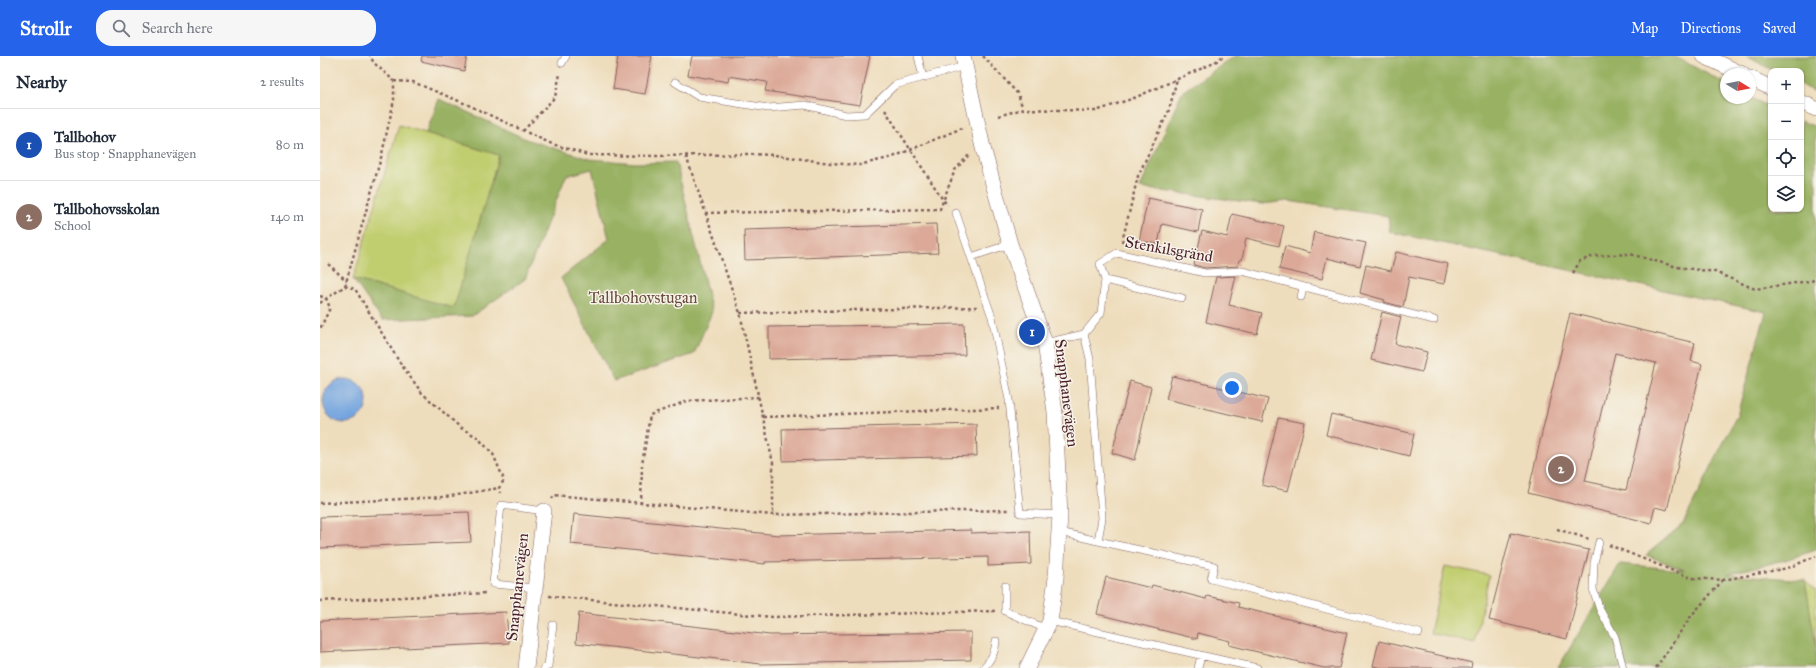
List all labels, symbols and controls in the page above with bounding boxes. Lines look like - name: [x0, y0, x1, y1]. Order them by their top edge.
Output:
- search box: [96, 10, 376, 46]
- text: Strollr: [20, 17, 72, 40]
- icon: search: [110, 17, 132, 39]
- text: Search here: [142, 19, 213, 37]
- text: Map: [1631, 20, 1658, 37]
- text: Directions: [1680, 20, 1741, 37]
- text: Saved: [1763, 20, 1796, 37]
- north arrow: [1720, 68, 1756, 104]
- map controls: [1768, 68, 1804, 212]
- button: +: [1768, 68, 1804, 104]
- text: Nearby: [16, 72, 67, 93]
- text: 2 results: [260, 74, 304, 90]
- button: −: [1768, 104, 1804, 140]
- text: Tallbohov: [54, 128, 116, 146]
- text: 1: [26, 137, 32, 153]
- text: 80 m: [276, 137, 304, 153]
- button: locate: [1768, 140, 1804, 176]
- text: Bus stop · Snapphanevägen: [54, 146, 196, 162]
- button: layers: [1768, 176, 1804, 212]
- text: Tallbohovsskolan: [54, 200, 160, 218]
- text: 2: [26, 209, 32, 225]
- text: 140 m: [270, 209, 304, 225]
- text: School: [54, 218, 91, 234]
- street label: Stenkilsgränd: [1123, 232, 1215, 267]
- park label: Tallbohovstugan: [589, 288, 698, 308]
- pin: 1: [1019, 317, 1045, 347]
- street label: Snapphanevägen: [1050, 338, 1083, 449]
- your location: [1222, 378, 1242, 398]
- pin: 2: [1548, 454, 1574, 484]
- street label: Snapphanevägen: [502, 532, 533, 642]

